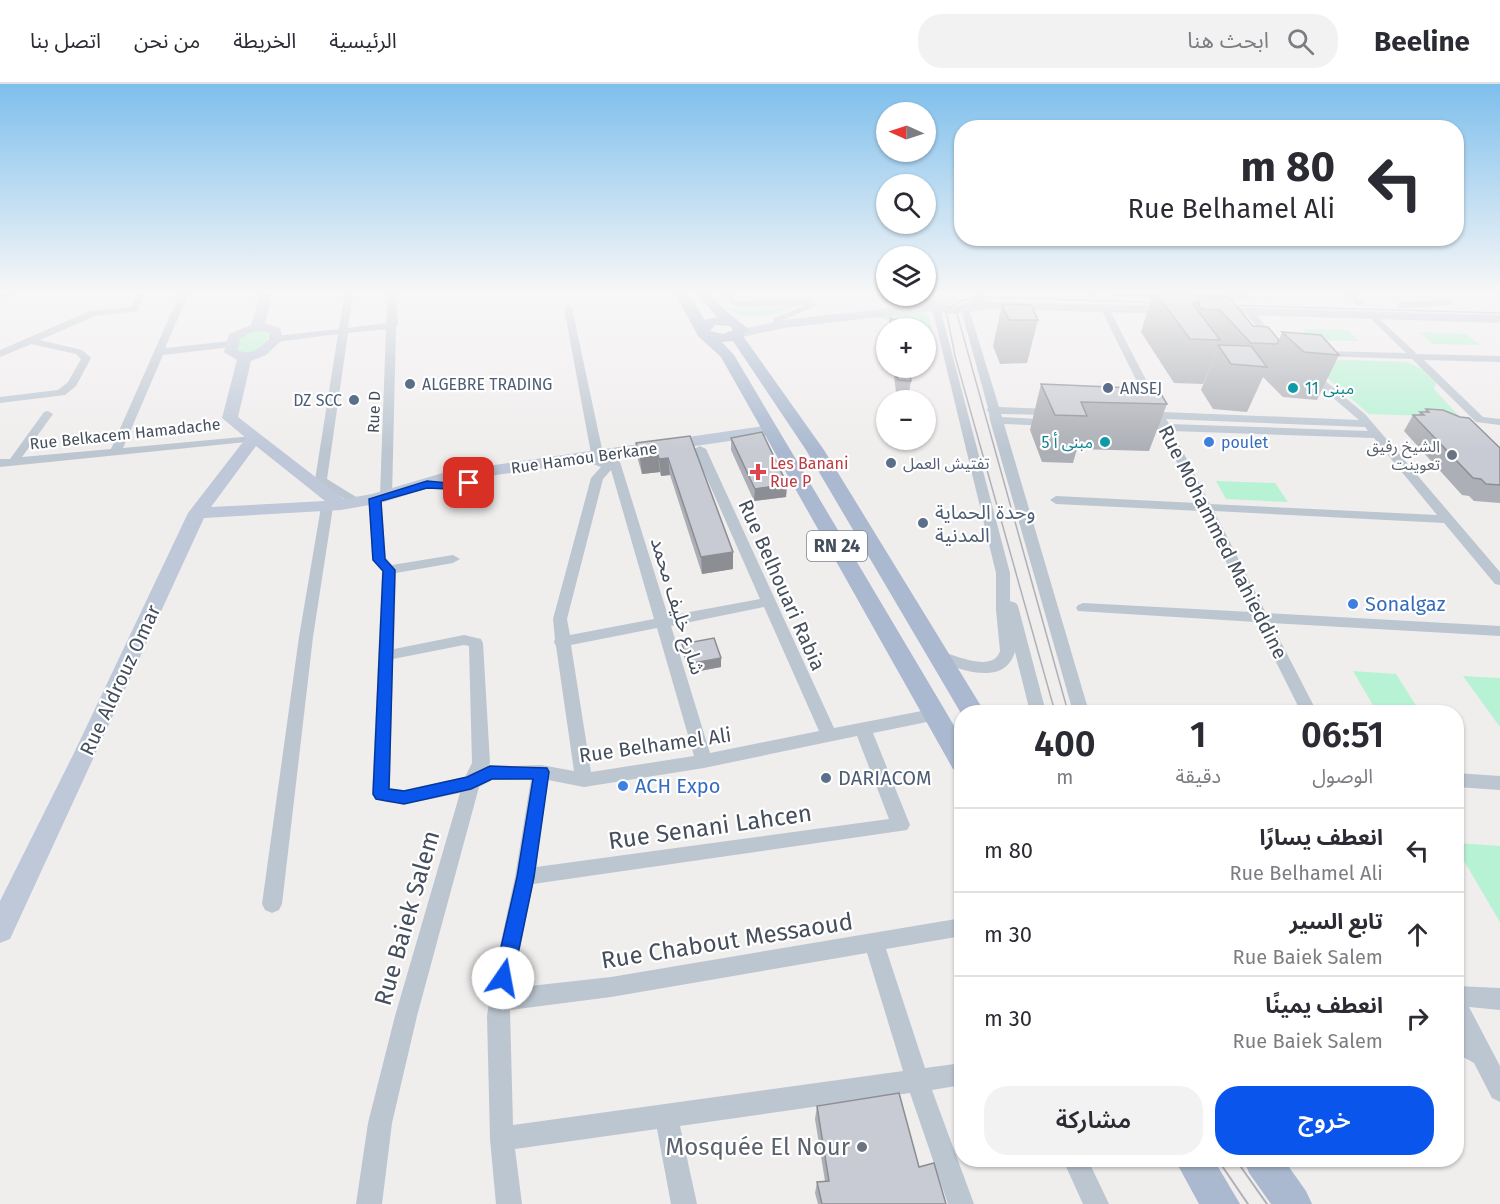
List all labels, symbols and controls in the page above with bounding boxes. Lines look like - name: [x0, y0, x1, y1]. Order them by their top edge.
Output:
- search box: [918, 14, 1338, 68]
- icon: search: [1284, 25, 1317, 58]
- text: Beeline: [1374, 25, 1470, 58]
- text: ابحث هنا: [1187, 27, 1269, 54]
- text: اتصل بنا: [30, 28, 101, 54]
- text: من نحن: [134, 28, 200, 54]
- text: الخريطة: [233, 28, 296, 54]
- text: الرئيسية: [329, 28, 397, 54]
- north arrow: [876, 102, 936, 162]
- map controls: [876, 102, 936, 450]
- text: 80 m: [1241, 142, 1335, 192]
- icon: left: [1356, 144, 1434, 222]
- button: search: [876, 174, 936, 234]
- text: Rue Belhamel Ali: [1128, 193, 1335, 225]
- button: layers: [876, 246, 936, 306]
- button: +: [876, 318, 936, 378]
- place label: ALGEBRE TRADING: [422, 375, 552, 394]
- marker: ALGEBRE TRADING: [403, 377, 417, 391]
- place label: ANSEJ: [1120, 379, 1162, 398]
- place label: مبنى 11: [1305, 379, 1354, 398]
- marker: ANSEJ: [1101, 381, 1115, 395]
- marker: مبنى 11: [1286, 381, 1300, 395]
- button: −: [876, 390, 936, 450]
- place label: DZ SCC: [293, 391, 342, 410]
- street label: Rue D: [364, 391, 384, 433]
- marker: DZ SCC: [347, 393, 361, 407]
- street label: Rue Belkacem Hamadache: [29, 415, 221, 453]
- street label: Rue Mohammed Mahieddine: [1153, 421, 1293, 663]
- place label: مبنى أ 5: [1042, 432, 1093, 452]
- place label: poulet: [1221, 433, 1268, 452]
- marker: مبنى أ 5: [1098, 435, 1112, 449]
- marker: poulet: [1202, 435, 1216, 449]
- place label: الشيخ رفيق تعوينت: [1366, 437, 1440, 474]
- street label: Rue Hamou Berkane: [510, 438, 658, 478]
- marker: الشيخ رفيق تعوينت: [1445, 448, 1459, 462]
- place label: Les Banani Rue P: [770, 454, 848, 491]
- place label: تفتيش العمل: [903, 454, 990, 473]
- marker: تفتيش العمل: [884, 456, 898, 470]
- pin: [443, 457, 494, 508]
- marker: Les Banani Rue P: [751, 465, 765, 479]
- icon: arrive: [452, 466, 485, 499]
- street label: Rue Belhouari Rabia: [733, 496, 831, 674]
- place label: وحدة الحماية المدنية: [935, 500, 1036, 547]
- marker: وحدة الحماية المدنية: [916, 516, 930, 530]
- road number: RN 24: [807, 531, 867, 561]
- street label: شارع خليف محمد: [643, 534, 710, 678]
- place label: Sonalgaz: [1365, 592, 1446, 616]
- marker: Sonalgaz: [1346, 597, 1360, 611]
- street label: Rue Aldrouz Omar: [75, 601, 165, 759]
- text: 1: [1190, 713, 1207, 757]
- text: 06:51: [1301, 713, 1384, 757]
- street label: Rue Belhamel Ali: [577, 722, 733, 768]
- text: 400: [1034, 722, 1096, 766]
- text: دقيقة: [1176, 764, 1221, 788]
- text: الوصول: [1312, 764, 1373, 788]
- text: m: [1056, 765, 1073, 789]
- place label: DARIACOM: [838, 766, 931, 790]
- marker: DARIACOM: [819, 771, 833, 785]
- place label: ACH Expo: [635, 774, 720, 798]
- marker: ACH Expo: [616, 779, 630, 793]
- street label: Rue Senani Lahcen: [606, 799, 814, 855]
- text: انعطف يسارًا: [1260, 824, 1383, 851]
- street label: Rue Baiek Salem: [369, 827, 445, 1009]
- icon: left: [1401, 834, 1434, 867]
- text: 80 m: [984, 837, 1033, 864]
- text: Rue Belhamel Ali: [1229, 861, 1383, 885]
- street label: Rue Chabout Messaoud: [599, 907, 855, 975]
- text: تابع السير: [1290, 908, 1383, 935]
- icon: ahead: [1401, 918, 1434, 951]
- text: 30 m: [984, 921, 1032, 948]
- text: Rue Baiek Salem: [1233, 945, 1383, 969]
- position arrow: [471, 946, 535, 1010]
- text: انعطف يمينًا: [1265, 992, 1383, 1019]
- icon: right: [1401, 1002, 1434, 1035]
- text: 30 m: [984, 1005, 1032, 1032]
- text: Rue Baiek Salem: [1233, 1029, 1383, 1053]
- button: مشاركة: [984, 1086, 1203, 1155]
- button: خروج: [1215, 1086, 1434, 1155]
- place label: Mosquée El Nour: [666, 1133, 851, 1161]
- marker: Mosquée El Nour: [855, 1140, 869, 1154]

